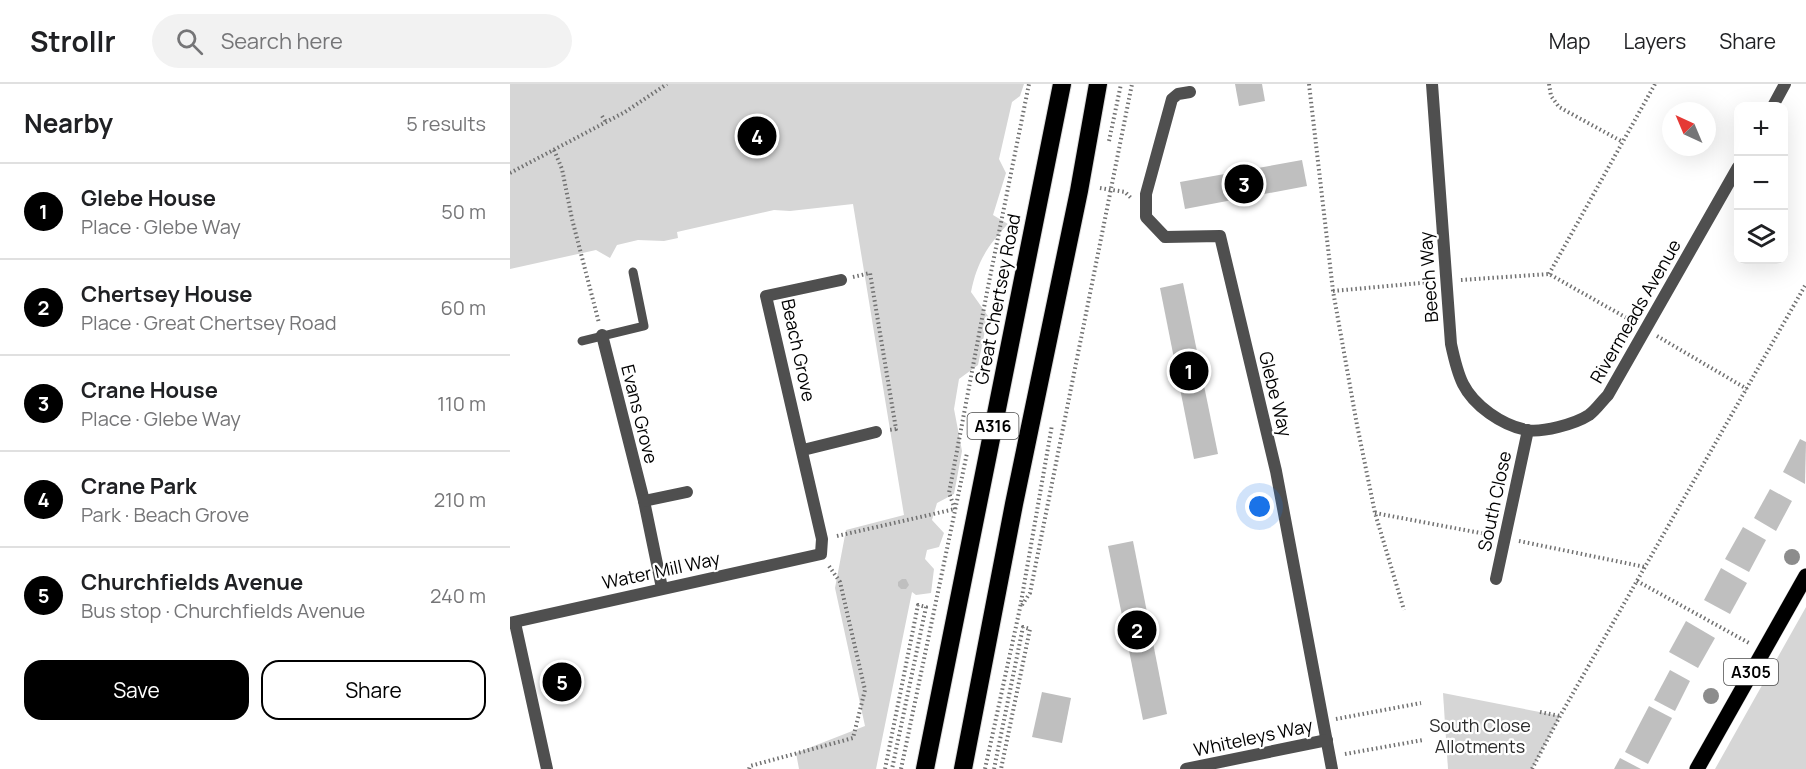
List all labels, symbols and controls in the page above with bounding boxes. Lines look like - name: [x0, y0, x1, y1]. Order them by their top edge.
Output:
- search box: [152, 14, 572, 68]
- text: Strollr: [30, 22, 116, 60]
- icon: search: [173, 25, 206, 58]
- text: Search here: [221, 26, 343, 56]
- text: Map: [1549, 27, 1590, 55]
- text: Layers: [1623, 27, 1686, 55]
- text: Share: [1719, 27, 1776, 55]
- north arrow: [1662, 102, 1716, 156]
- map controls: [1734, 102, 1788, 264]
- button: +: [1734, 102, 1788, 156]
- text: Nearby: [24, 105, 113, 141]
- text: 5 results: [406, 110, 486, 137]
- pin: 4: [738, 113, 776, 158]
- button: −: [1734, 156, 1788, 210]
- pin: 3: [1224, 162, 1264, 206]
- text: Glebe House: [81, 183, 216, 213]
- text: 1: [39, 198, 48, 225]
- text: 50 m: [441, 198, 486, 225]
- button: layers: [1734, 210, 1788, 264]
- street label: Great Chertsey Road: [969, 212, 1025, 386]
- text: Place · Glebe Way: [81, 213, 241, 240]
- street label: Beech Way: [1413, 230, 1443, 323]
- street label: Rivermeads Avenue: [1584, 235, 1686, 387]
- text: Chertsey House: [81, 279, 253, 309]
- text: 2: [38, 294, 49, 321]
- text: 60 m: [440, 294, 486, 321]
- street label: Beach Grove: [776, 297, 822, 403]
- text: Place · Great Chertsey Road: [81, 309, 337, 336]
- pin: 1: [1170, 348, 1208, 394]
- street label: Glebe Way: [1254, 349, 1298, 440]
- street label: Evans Grove: [616, 362, 664, 466]
- text: Crane House: [81, 375, 218, 405]
- text: 3: [38, 390, 49, 417]
- text: 110 m: [437, 390, 486, 417]
- text: Place · Glebe Way: [81, 405, 241, 432]
- road number: A316: [968, 413, 1018, 439]
- street label: South Close: [1472, 449, 1516, 553]
- text: Crane Park: [81, 471, 197, 501]
- text: 4: [37, 486, 50, 513]
- text: 210 m: [434, 486, 486, 513]
- your location: [1245, 492, 1274, 521]
- text: Park · Beach Grove: [81, 501, 249, 528]
- street label: Water Mill Way: [600, 546, 723, 594]
- text: Churchfields Avenue: [81, 567, 303, 597]
- text: 5: [38, 582, 49, 609]
- text: 240 m: [430, 582, 486, 609]
- text: Bus stop · Churchfields Avenue: [81, 597, 365, 624]
- pin: 2: [1118, 608, 1156, 652]
- road number: A305: [1724, 659, 1778, 685]
- button: Save: [24, 660, 249, 720]
- button: Share: [261, 660, 486, 720]
- pin: 5: [542, 660, 582, 704]
- street label: Whiteleys Way: [1191, 713, 1315, 761]
- park label: South Close Allotments: [1429, 713, 1531, 758]

